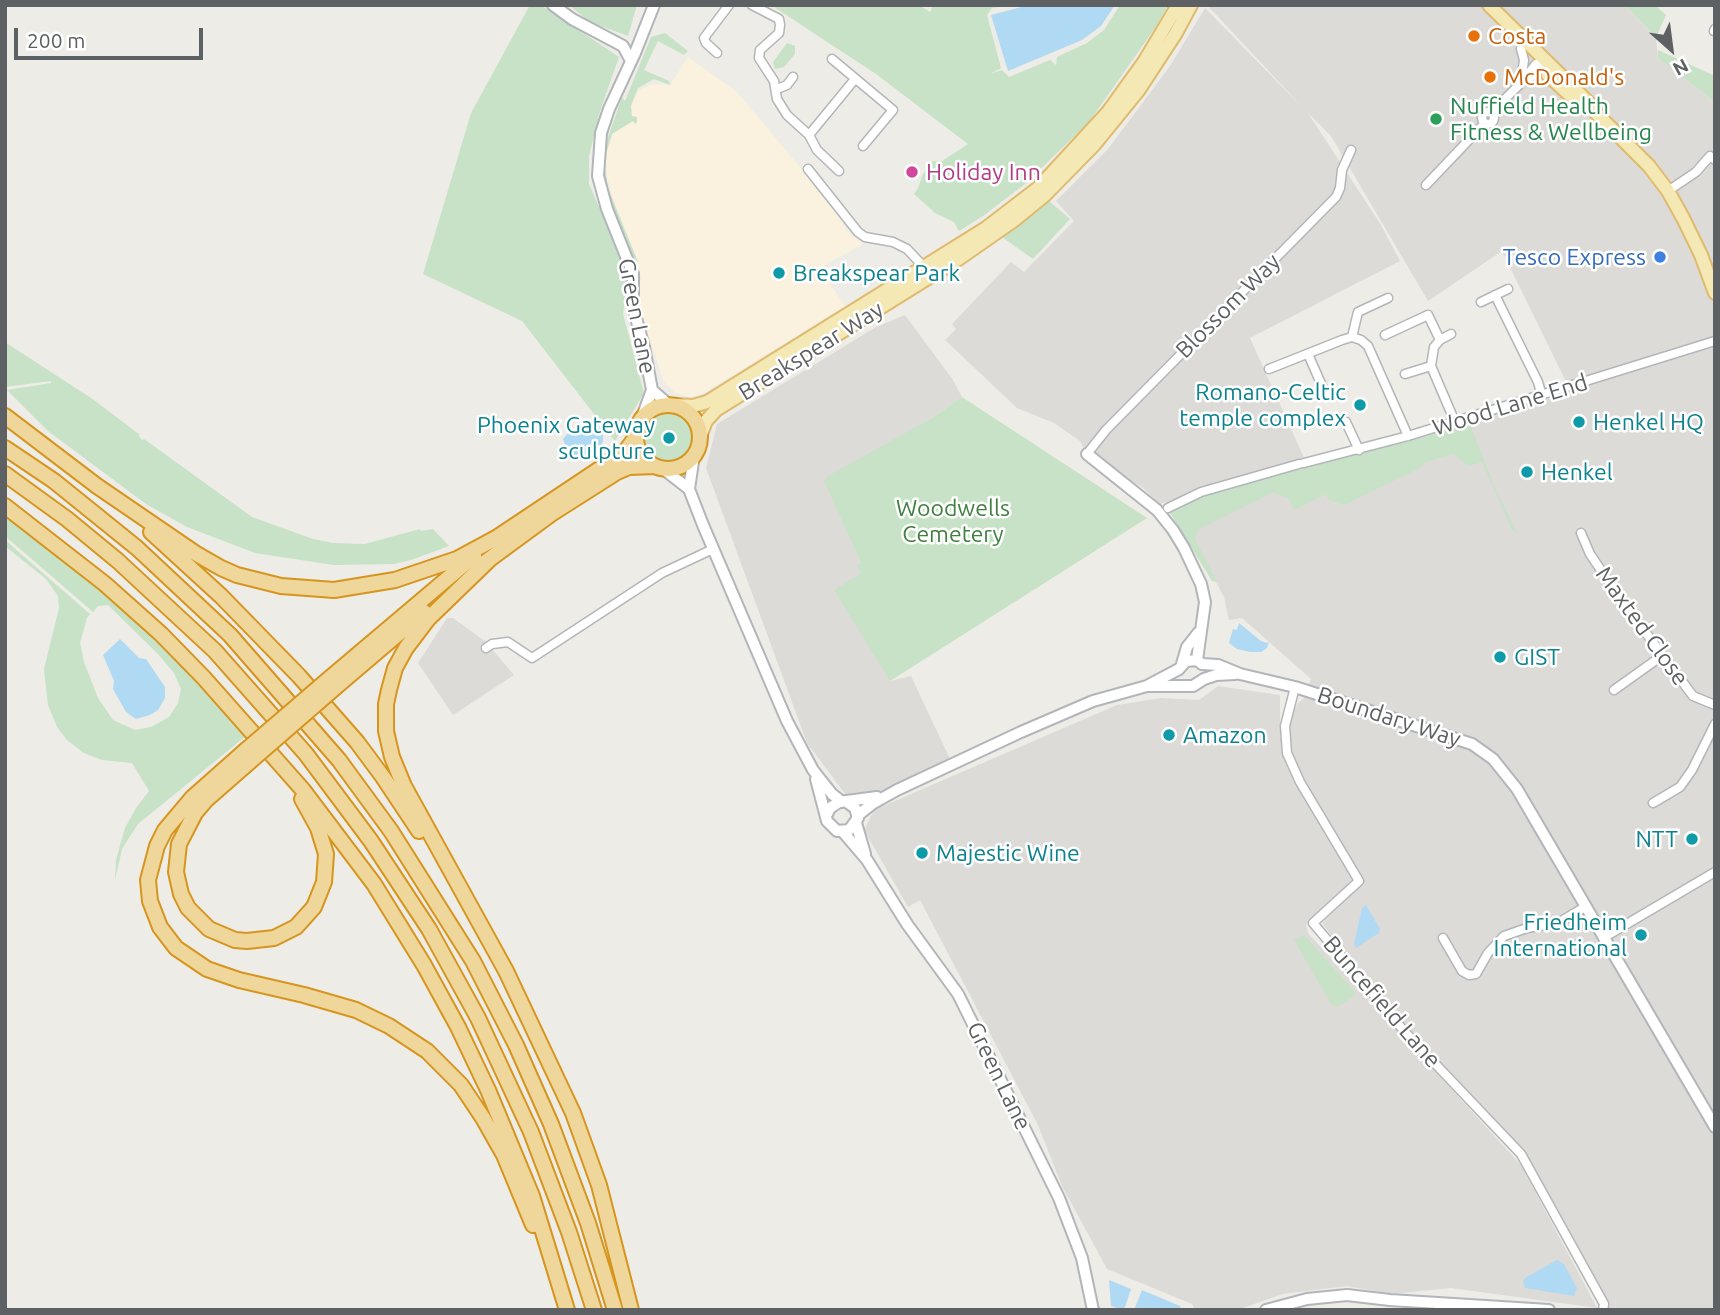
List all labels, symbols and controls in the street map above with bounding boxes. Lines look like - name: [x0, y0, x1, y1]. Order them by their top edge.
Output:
- scale bar: [18, 14, 206, 58]
- north arrow: [1636, 14, 1706, 84]
- place label: Costa: [1488, 22, 1546, 50]
- text: 200 m: [27, 28, 85, 52]
- marker: Costa: [1466, 28, 1482, 44]
- text: N: [1669, 54, 1692, 81]
- place label: McDonald's: [1504, 63, 1624, 91]
- marker: McDonald's: [1482, 69, 1498, 85]
- place label: Nuffield Health Fitness & Wellbeing: [1450, 92, 1652, 146]
- marker: Nuffield Health Fitness & Wellbeing: [1428, 111, 1444, 127]
- place label: Holiday Inn: [926, 158, 1041, 186]
- marker: Holiday Inn: [904, 164, 920, 180]
- place label: Tesco Express: [1503, 243, 1646, 271]
- street label: Blossom Way: [1170, 248, 1286, 364]
- marker: Tesco Express: [1652, 249, 1668, 265]
- street label: Green Lane: [612, 256, 662, 376]
- place label: Breakspear Park: [793, 259, 960, 287]
- marker: Breakspear Park: [771, 265, 787, 281]
- street label: Breakspear Way: [734, 296, 888, 406]
- street label: Wood Lane End: [1429, 368, 1591, 442]
- place label: Romano-Celtic temple complex: [1179, 378, 1346, 432]
- marker: Romano-Celtic temple complex: [1352, 397, 1368, 413]
- place label: Henkel HQ: [1593, 408, 1704, 436]
- place label: Phoenix Gateway sculpture: [477, 411, 655, 465]
- marker: Henkel HQ: [1571, 414, 1587, 430]
- marker: Phoenix Gateway sculpture: [661, 430, 677, 446]
- place label: Henkel: [1541, 458, 1613, 486]
- marker: Henkel: [1519, 464, 1535, 480]
- park label: Woodwells Cemetery: [896, 494, 1010, 548]
- street label: Maxted Close: [1590, 561, 1694, 691]
- place label: GIST: [1514, 643, 1560, 671]
- marker: GIST: [1492, 649, 1508, 665]
- street label: Boundary Way: [1314, 681, 1464, 753]
- place label: Amazon: [1183, 721, 1267, 749]
- marker: Amazon: [1161, 727, 1177, 743]
- place label: NTT: [1635, 825, 1678, 853]
- marker: NTT: [1684, 831, 1700, 847]
- place label: Majestic Wine: [936, 839, 1080, 867]
- marker: Majestic Wine: [914, 845, 930, 861]
- place label: Friedheim International: [1494, 908, 1627, 962]
- marker: Friedheim International: [1633, 927, 1649, 943]
- street label: Buncefield Lane: [1317, 931, 1447, 1073]
- street label: Green Lane: [961, 1017, 1037, 1135]

